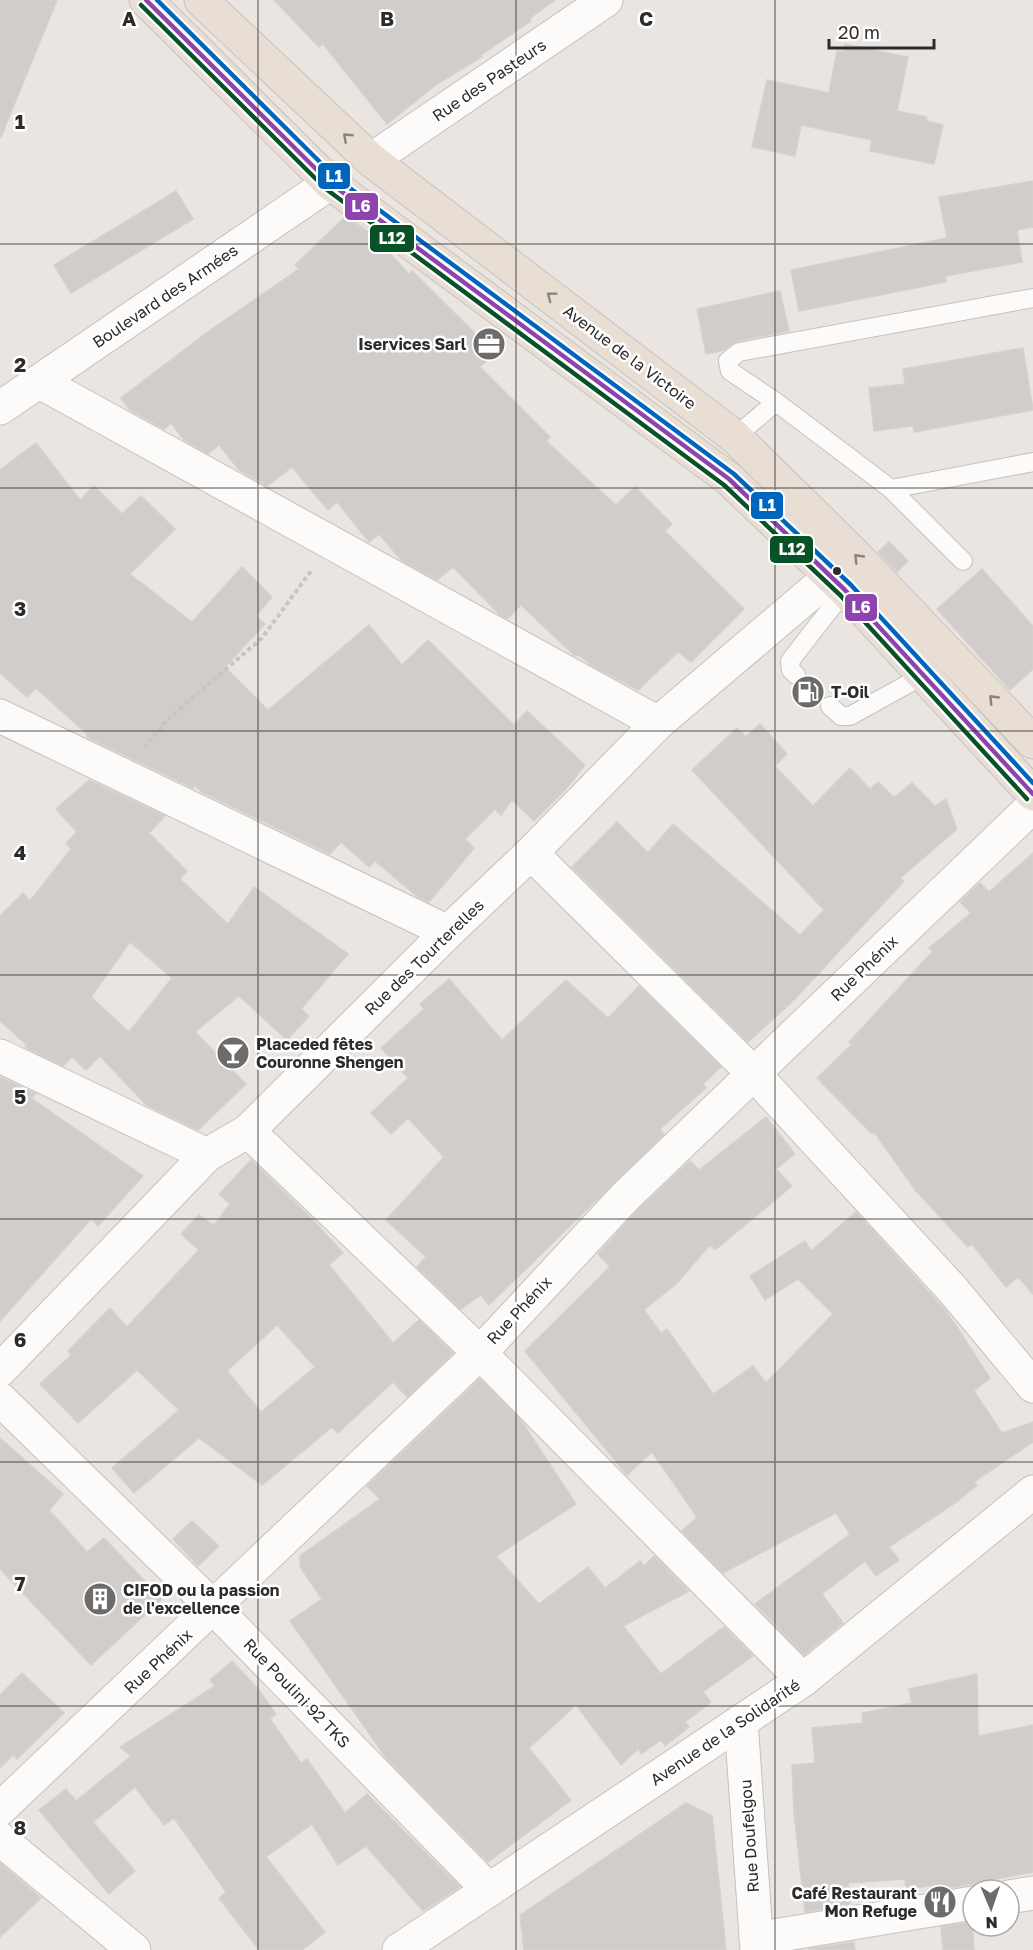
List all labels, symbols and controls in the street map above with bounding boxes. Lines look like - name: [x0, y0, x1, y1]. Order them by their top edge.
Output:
- text: A: [122, 6, 136, 30]
- text: B: [380, 6, 394, 30]
- text: C: [639, 6, 653, 30]
- scale bar: [829, 12, 934, 50]
- text: 20 m: [838, 21, 880, 43]
- street label: Rue des Pasteurs: [428, 35, 550, 125]
- text: 1: [15, 109, 25, 133]
- one-way arrow: [344, 134, 355, 145]
- line badge: L1: [317, 162, 351, 190]
- text: L1: [325, 166, 343, 186]
- line badge: L6: [344, 192, 379, 221]
- text: L6: [351, 196, 371, 216]
- line badge: L12: [369, 224, 415, 253]
- text: L12: [378, 228, 406, 248]
- street label: Boulevard des Armées: [88, 240, 242, 352]
- one-way arrow: [546, 292, 557, 303]
- street label: Avenue de la Victoire: [560, 301, 700, 413]
- office icon: Iservices Sarl: [471, 326, 507, 362]
- place label: Iservices Sarl: [358, 334, 467, 354]
- text: 2: [14, 352, 26, 376]
- line badge: L1: [750, 491, 784, 520]
- text: L1: [758, 495, 776, 515]
- line badge: L12: [769, 535, 814, 564]
- text: L12: [778, 539, 806, 559]
- one-way arrow: [855, 554, 866, 565]
- unlabelled marker: [831, 565, 843, 577]
- line badge: L6: [844, 593, 878, 622]
- text: 3: [14, 596, 26, 620]
- text: L6: [851, 597, 871, 617]
- fuel station icon: T-Oil: [790, 674, 826, 710]
- place label: T-Oil: [831, 682, 870, 702]
- one-way arrow: [989, 696, 1000, 707]
- text: 4: [14, 840, 26, 864]
- street label: Rue des Tourterelles: [360, 895, 488, 1019]
- street label: Rue Phénix: [826, 931, 902, 1005]
- place label: Placeded fêtes Couronne Shengen: [256, 1034, 403, 1072]
- bar icon: Placeded fêtes Couronne Shengen: [215, 1035, 251, 1071]
- text: 5: [14, 1084, 26, 1108]
- street label: Rue Phénix: [482, 1272, 556, 1348]
- text: 6: [14, 1327, 26, 1351]
- text: 7: [15, 1571, 26, 1595]
- place label: CIFOD ou la passion de l'excellence: [123, 1580, 280, 1618]
- building icon: CIFOD ou la passion de l'excellence: [82, 1581, 118, 1617]
- street label: Rue Phénix: [120, 1624, 196, 1698]
- street label: Rue Poulini 92 TKS: [240, 1634, 354, 1752]
- street label: Avenue de la Solidarité: [646, 1674, 804, 1790]
- street label: Rue Doufelgou: [735, 1779, 763, 1893]
- text: 8: [14, 1815, 26, 1839]
- north arrow: [961, 1878, 1021, 1938]
- place label: Café Restaurant Mon Refuge: [791, 1883, 917, 1921]
- restaurant icon: Café Restaurant Mon Refuge: [922, 1884, 958, 1920]
- text: N: [985, 1913, 998, 1933]

